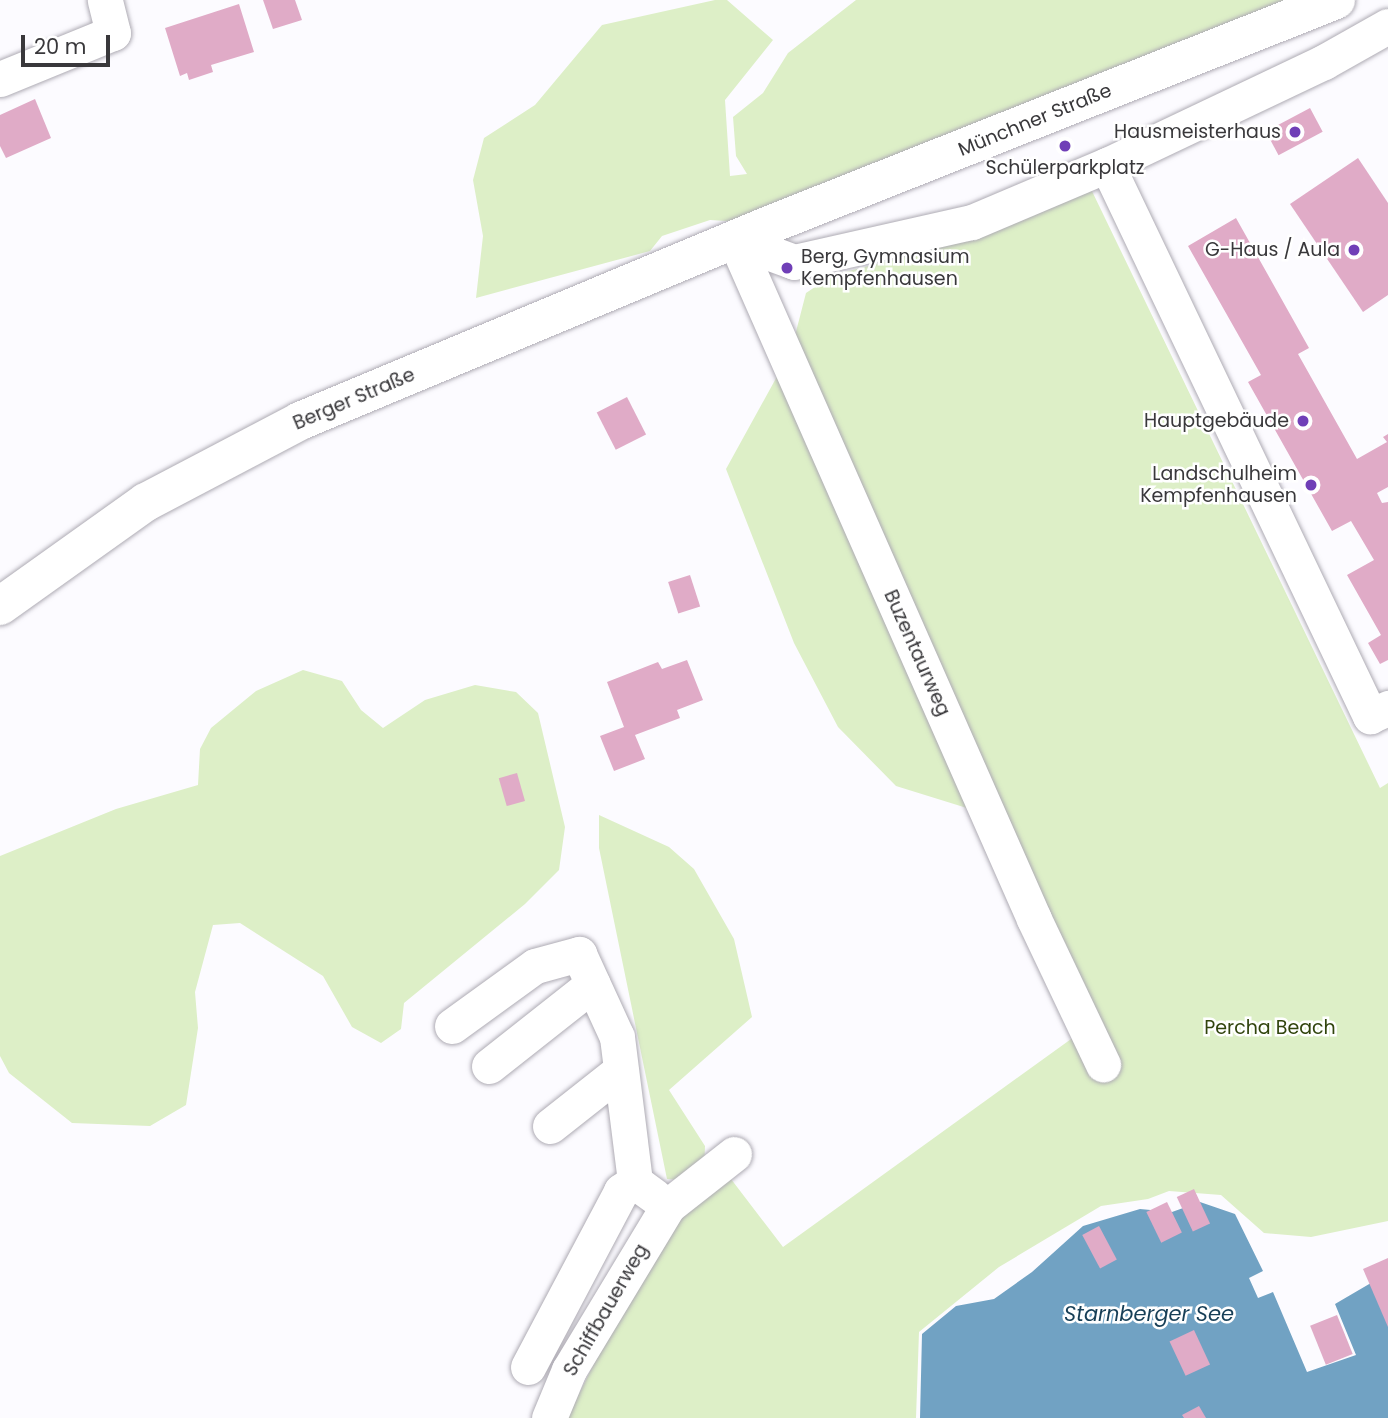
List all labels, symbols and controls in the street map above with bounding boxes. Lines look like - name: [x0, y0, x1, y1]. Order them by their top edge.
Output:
- scale bar: [24, 21, 114, 65]
- text: 20 m: [34, 32, 87, 61]
- street label: Münchner Straße: [955, 79, 1115, 161]
- place label: Hausmeisterhaus: [1114, 121, 1281, 143]
- marker: Hausmeisterhaus: [1287, 124, 1303, 140]
- marker: Schülerparkplatz: [1057, 138, 1073, 154]
- place label: Schülerparkplatz: [985, 157, 1145, 179]
- place label: G-Haus / Aula: [1205, 239, 1340, 261]
- marker: G-Haus / Aula: [1346, 242, 1362, 258]
- place label: Berg, Gymnasium Kempfenhausen: [801, 246, 970, 290]
- marker: Berg, Gymnasium Kempfenhausen: [779, 260, 795, 276]
- street label: Berger Straße: [290, 363, 418, 435]
- place label: Hauptgebäude: [1144, 410, 1289, 432]
- marker: Hauptgebäude: [1295, 413, 1311, 429]
- place label: Landschulheim Kempfenhausen: [1140, 463, 1297, 507]
- marker: Landschulheim Kempfenhausen: [1303, 477, 1319, 493]
- street label: Buzentaurweg: [879, 586, 955, 720]
- park label: Percha Beach: [1204, 1017, 1336, 1039]
- street label: Schiffbauerweg: [559, 1240, 653, 1380]
- water label: Starnberger See: [1064, 1301, 1234, 1327]

